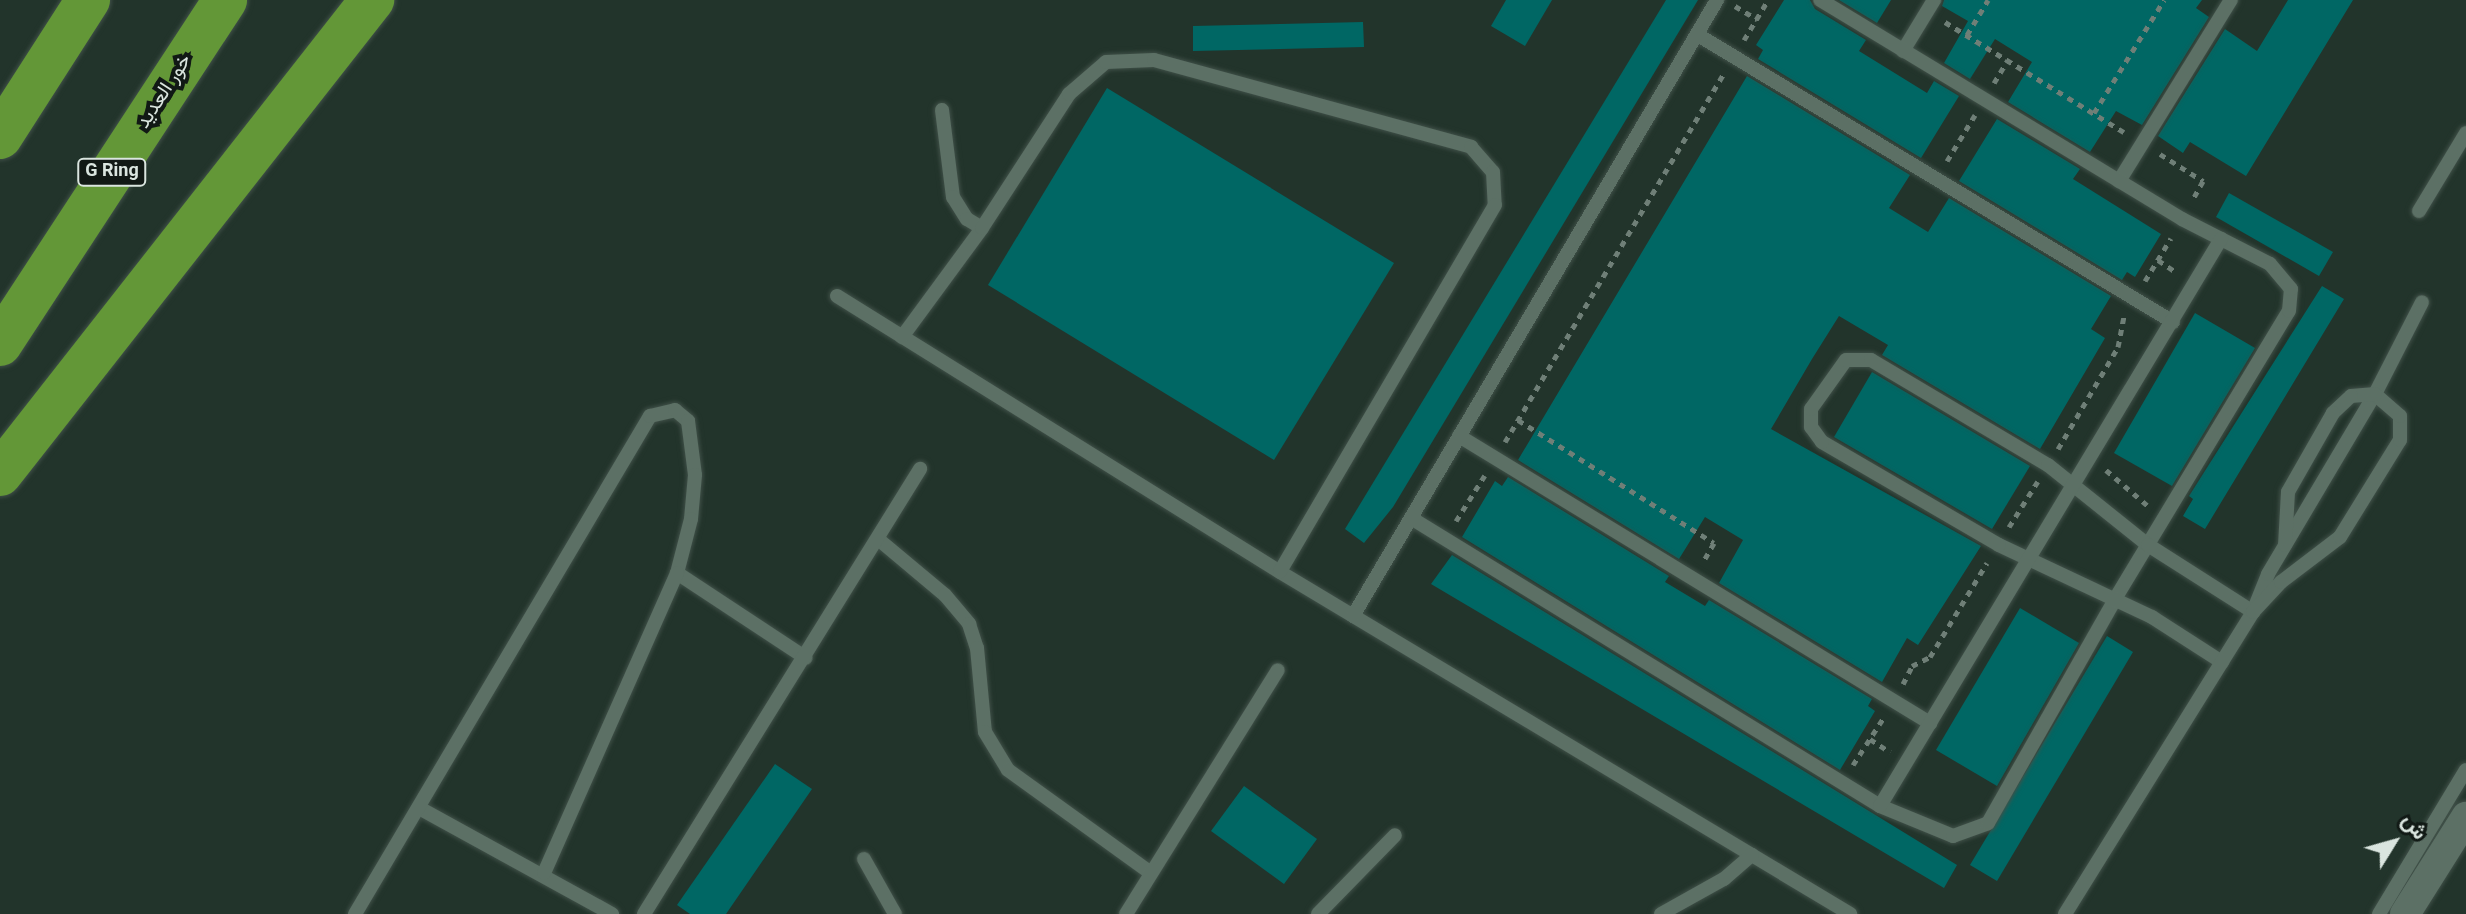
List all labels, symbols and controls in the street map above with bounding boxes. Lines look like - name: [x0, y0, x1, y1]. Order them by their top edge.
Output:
- street label: خور العديد: [132, 50, 198, 134]
- road number: G Ring: [76, 158, 148, 186]
- north arrow: [2354, 802, 2434, 882]
- text: ش: [2392, 806, 2435, 848]

